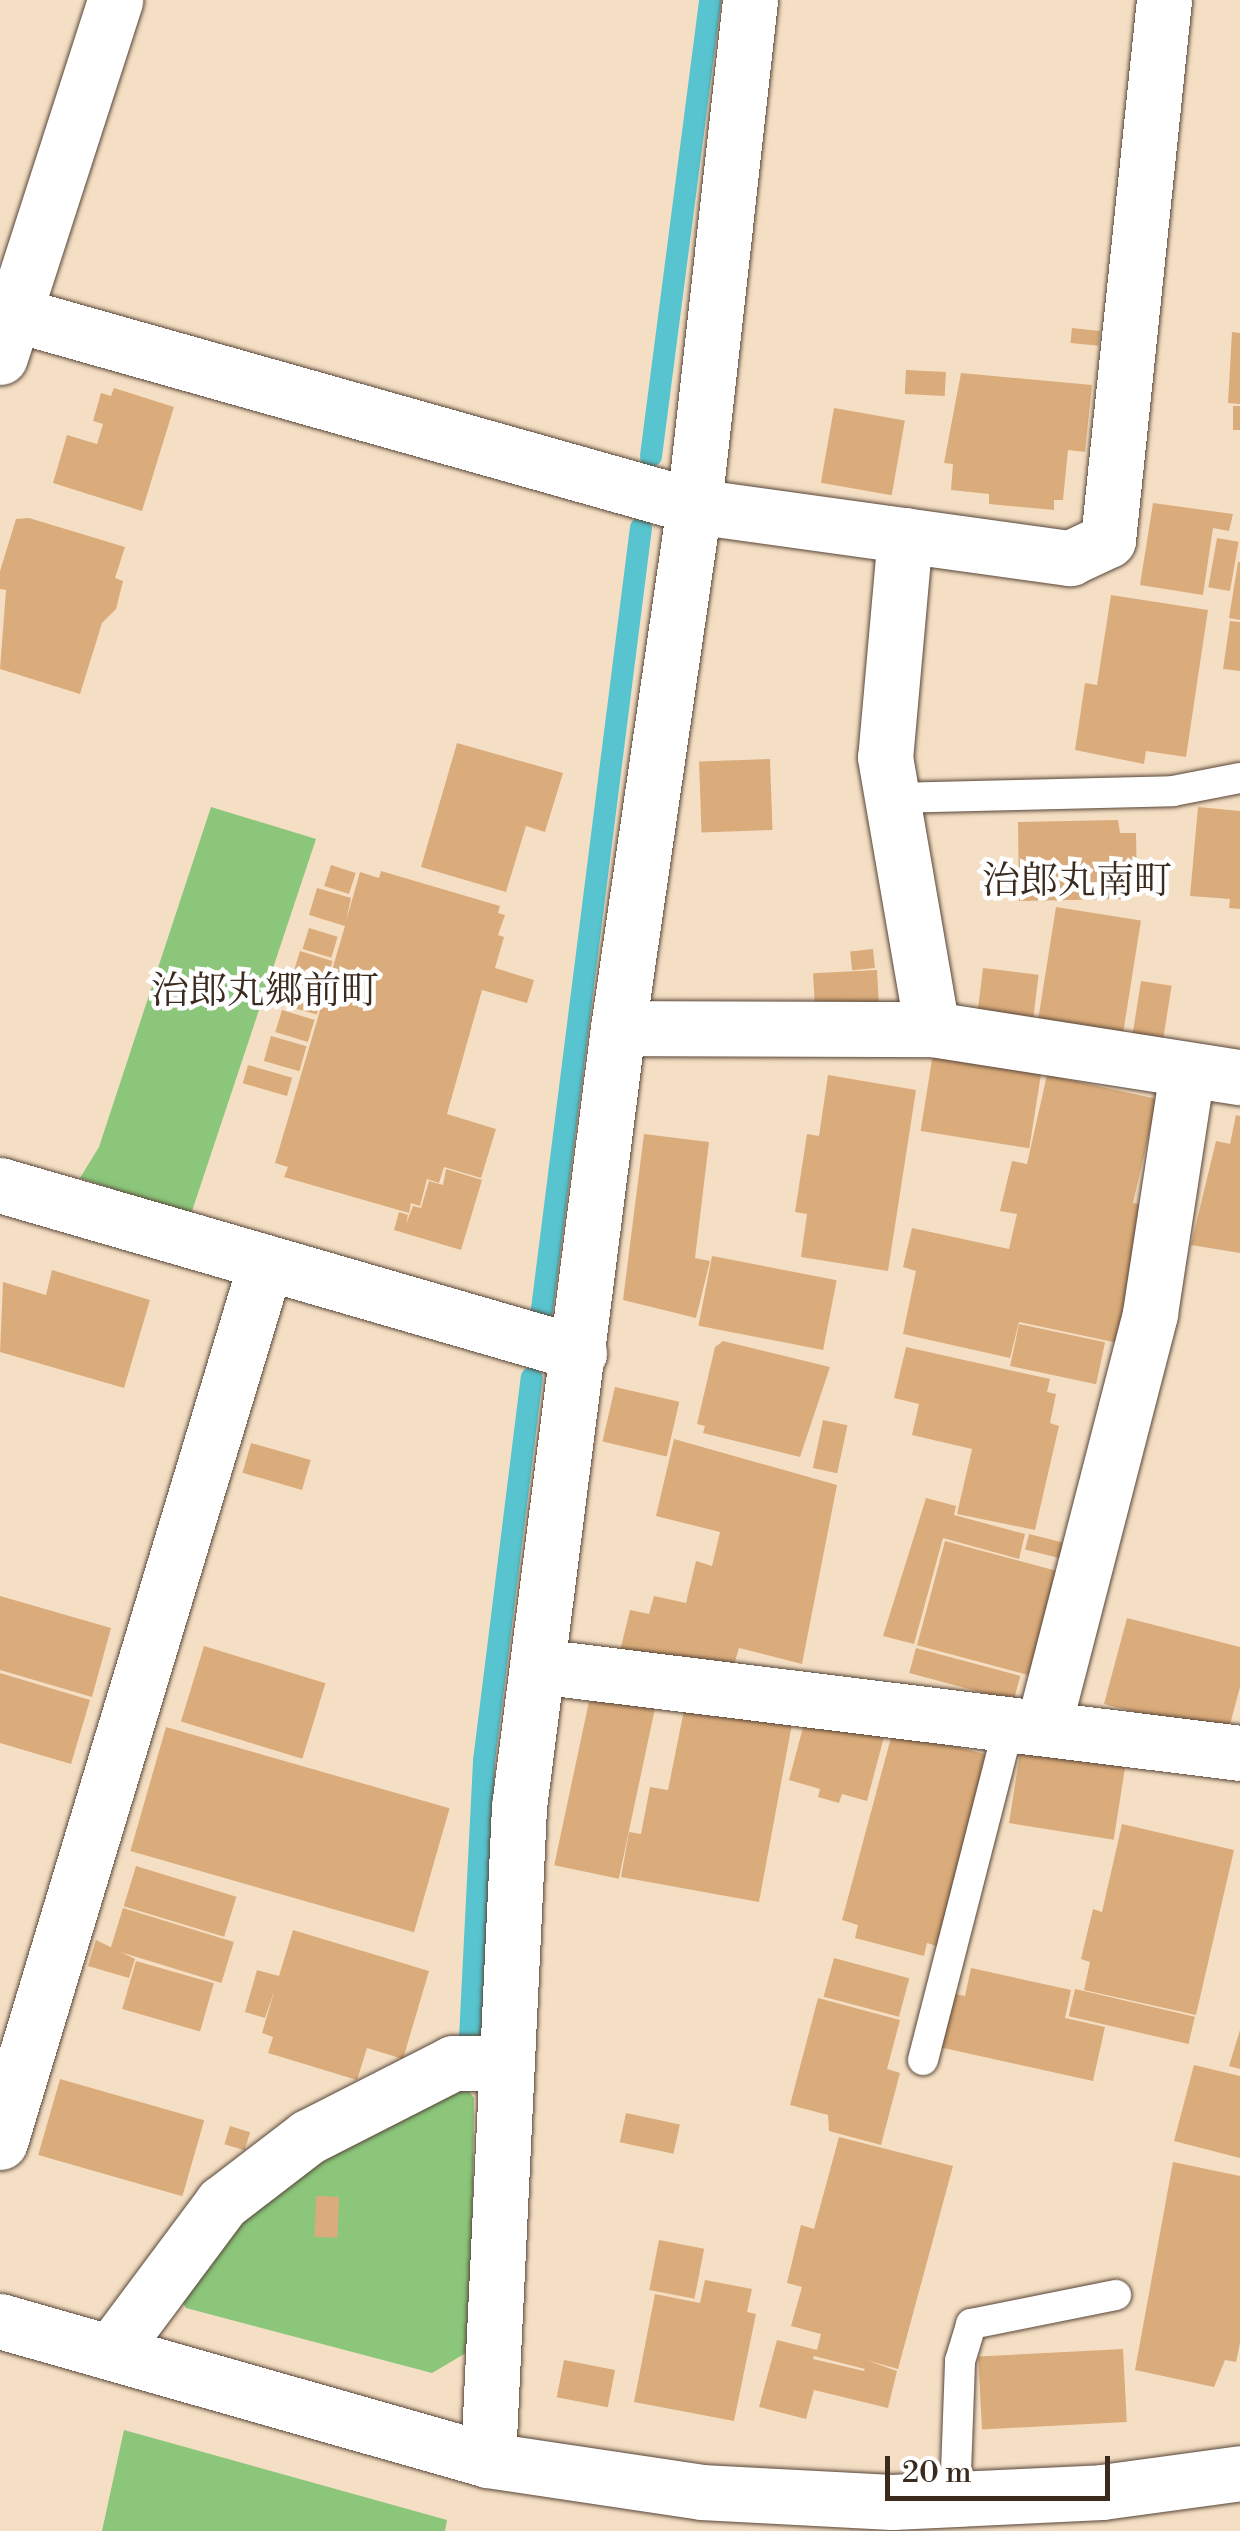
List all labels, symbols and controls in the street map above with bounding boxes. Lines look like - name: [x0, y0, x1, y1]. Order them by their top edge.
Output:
- district label: 治郎丸南町: [982, 859, 1172, 905]
- district label: 治郎丸郷前町: [151, 969, 379, 1015]
- scale bar: [890, 2436, 1115, 2498]
- text: 20 m: [902, 2454, 971, 2492]

